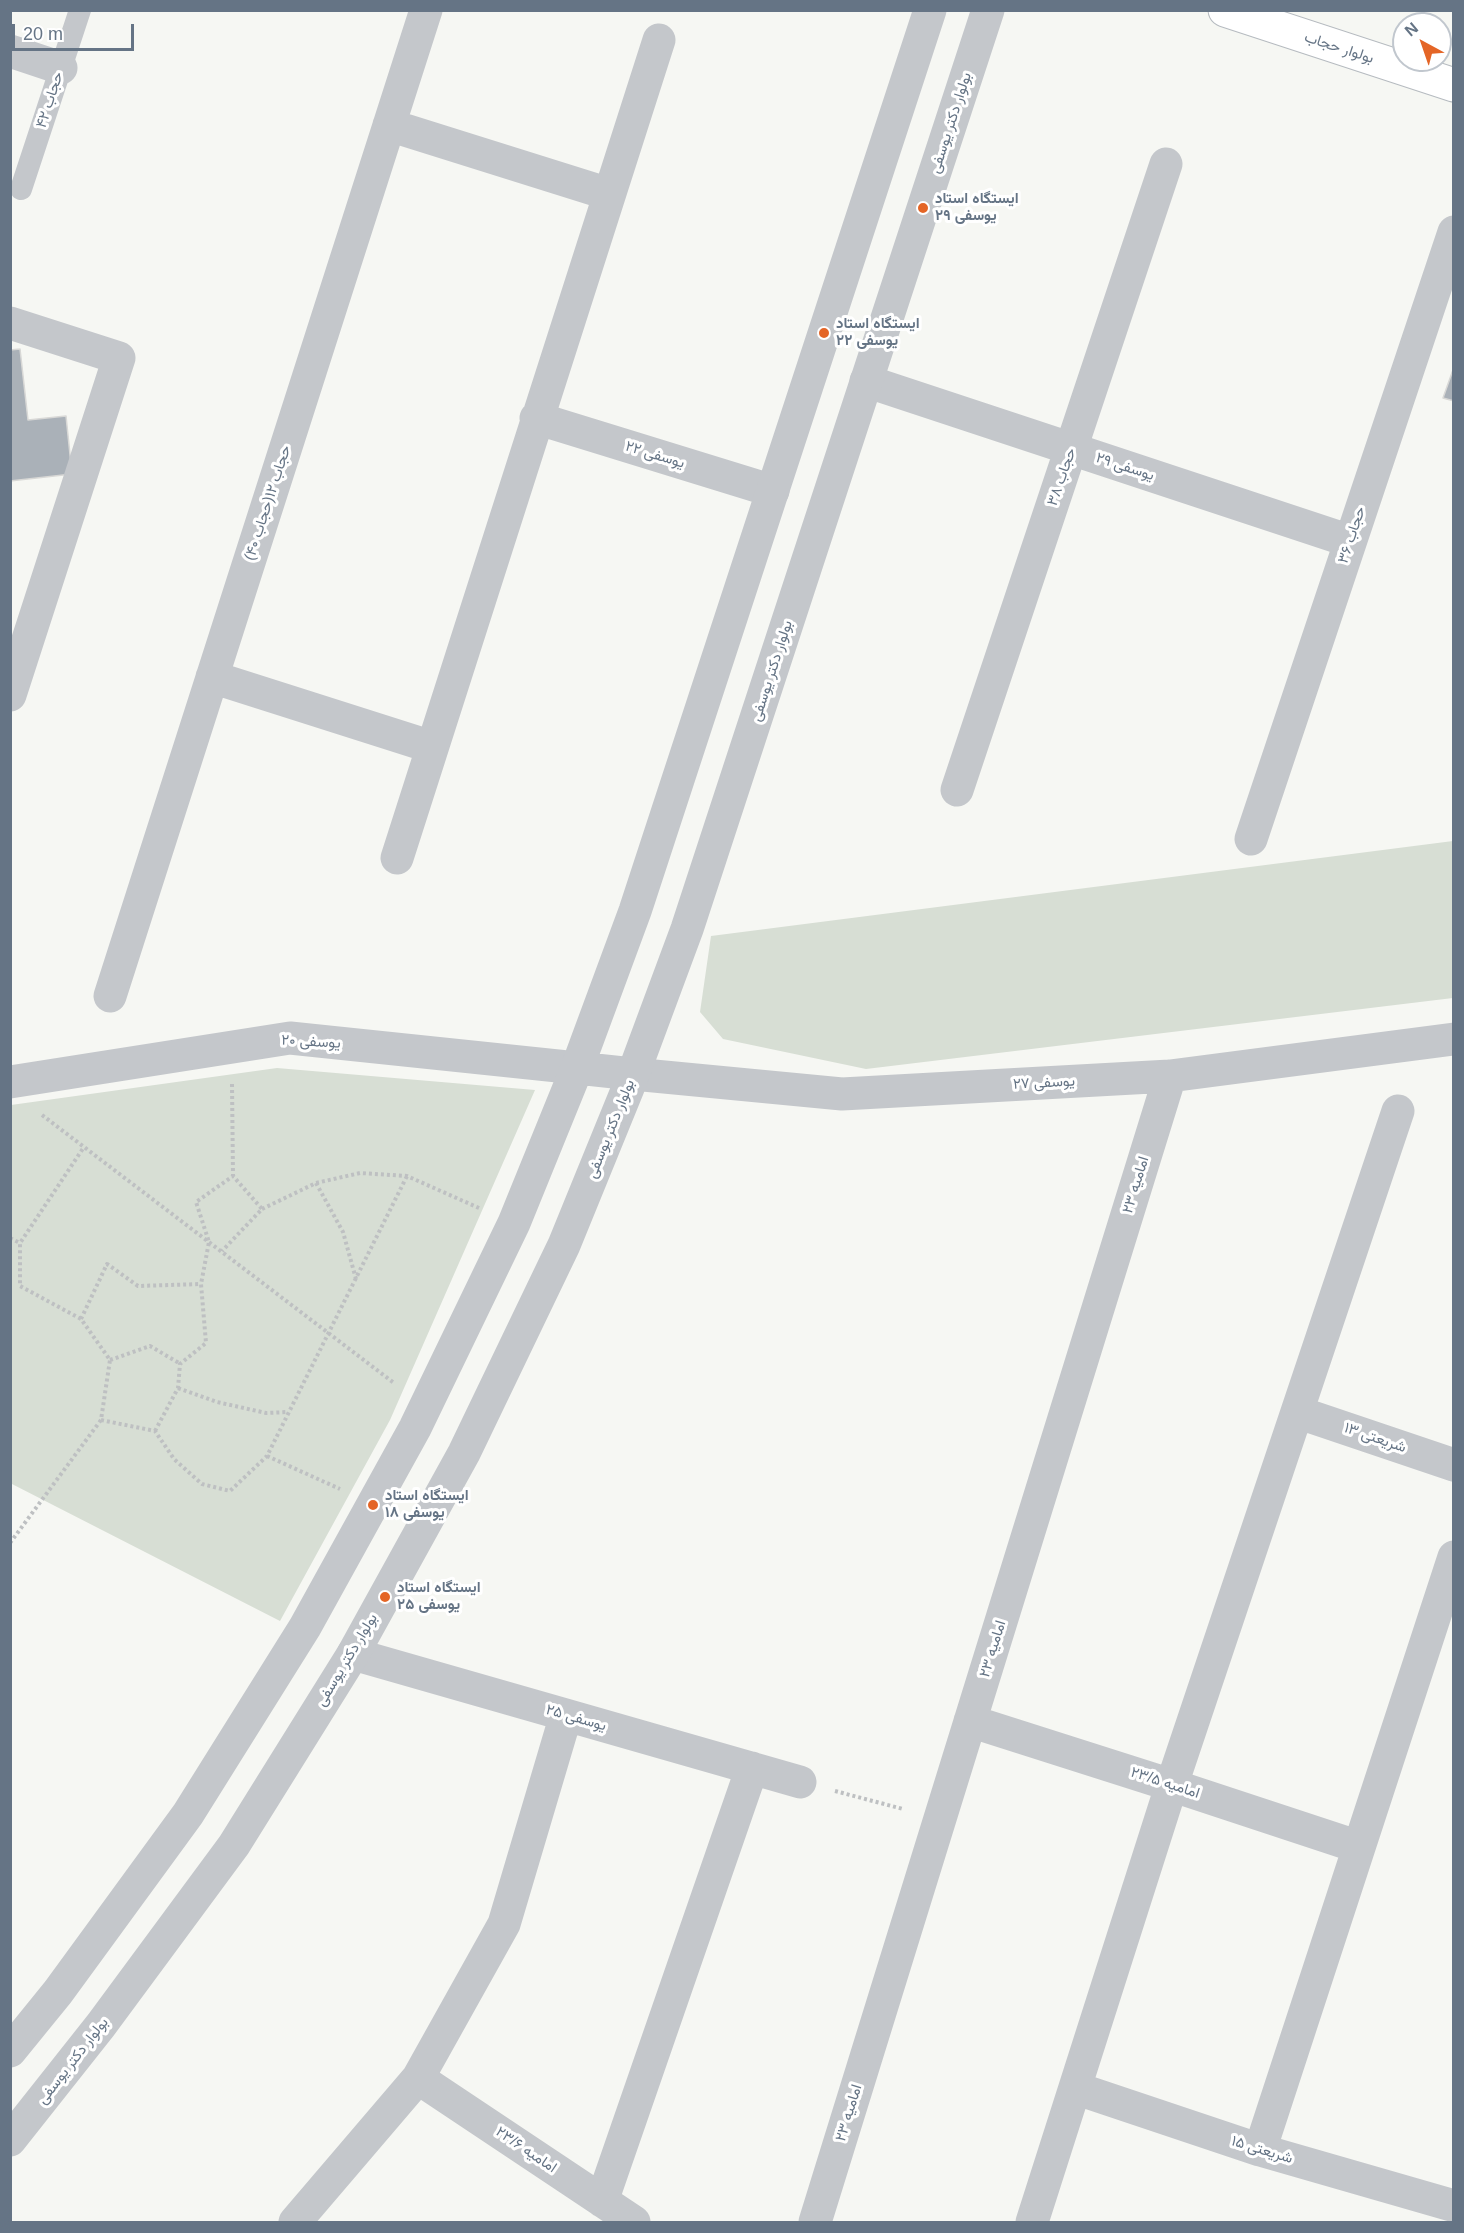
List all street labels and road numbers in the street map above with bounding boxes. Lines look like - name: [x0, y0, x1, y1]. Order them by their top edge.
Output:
- street label: بولوار حجاب: [1302, 28, 1376, 68]
- street label: حجاب ۴۲: [32, 70, 68, 130]
- street label: بولوار دکتر یوسفی: [926, 70, 976, 176]
- street label: یوسفی ۲۲: [623, 437, 687, 473]
- street label: حجاب ۱۲(حجاب ۴۰): [241, 443, 295, 563]
- street label: حجاب ۳۸: [1044, 446, 1080, 508]
- street label: یوسفی ۲۹: [1093, 449, 1157, 485]
- street label: حجاب ۳۶: [1334, 504, 1370, 566]
- street label: بولوار دکتر یوسفی: [747, 618, 797, 724]
- street label: یوسفی ۲۰: [281, 1031, 341, 1053]
- street label: یوسفی ۲۷: [1013, 1072, 1075, 1094]
- street label: بولوار دکتر یوسفی: [583, 1077, 639, 1181]
- street label: امامیه ۲۳: [1119, 1154, 1153, 1216]
- street label: شریعتی ۱۳: [1342, 1419, 1408, 1457]
- street label: بولوار دکتر یوسفی: [312, 1610, 382, 1710]
- street label: امامیه ۲۳: [976, 1618, 1010, 1680]
- street label: یوسفی ۲۵: [544, 1701, 608, 1735]
- street label: امامیه ۲۳/۵: [1128, 1763, 1202, 1803]
- street label: بولوار دکتر یوسفی: [34, 2014, 112, 2108]
- street label: امامیه ۲۳: [832, 2082, 866, 2144]
- street label: امامیه ۲۳/۶: [492, 2123, 560, 2177]
- street label: شریعتی ۱۵: [1229, 2132, 1295, 2168]

